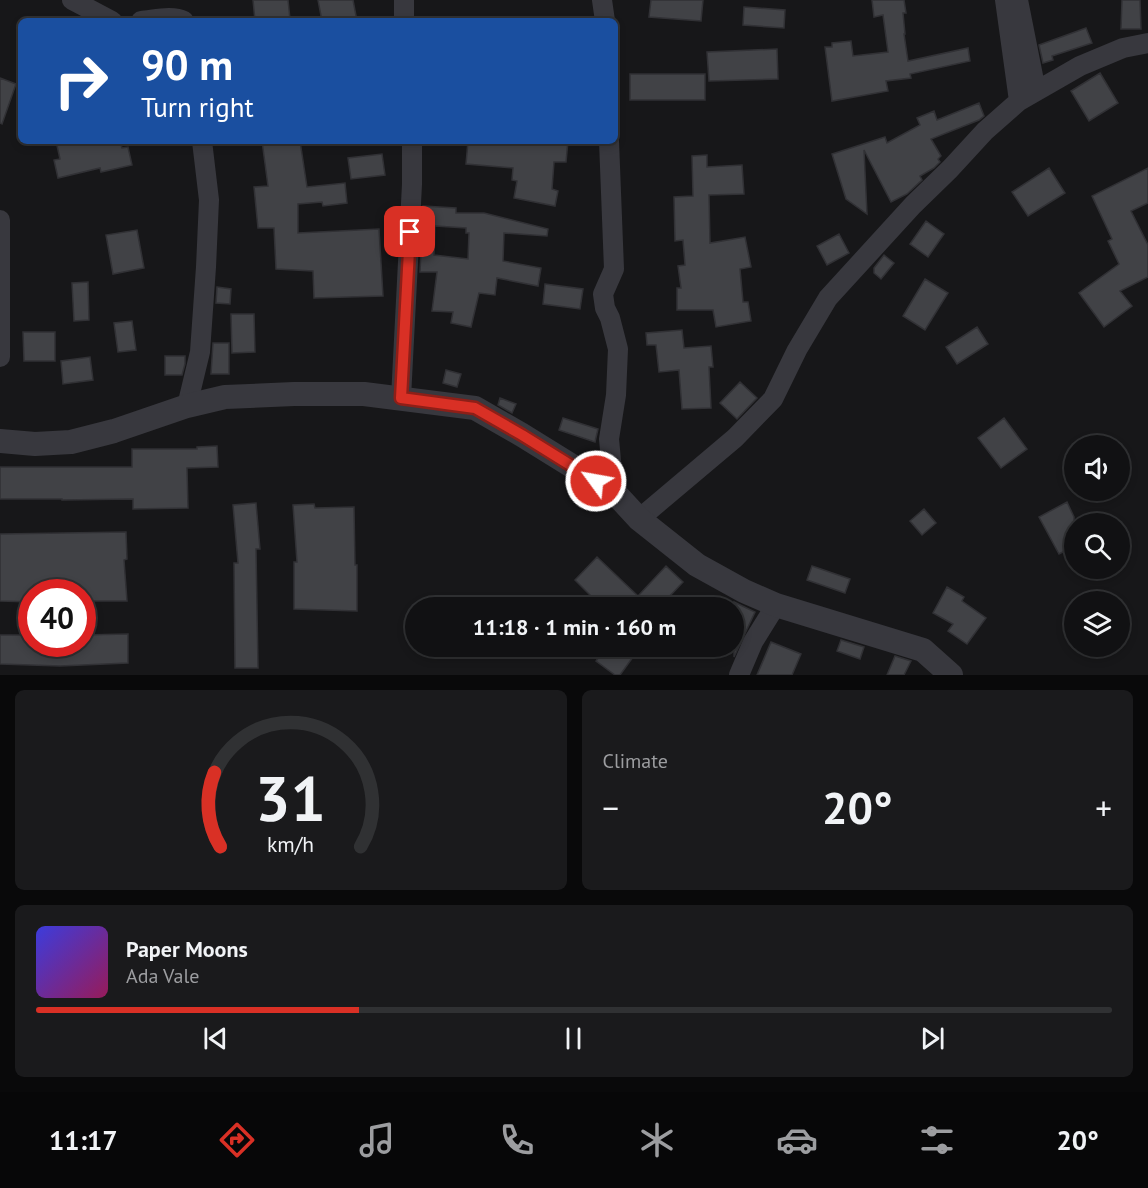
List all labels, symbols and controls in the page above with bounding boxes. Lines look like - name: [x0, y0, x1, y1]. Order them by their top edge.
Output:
- text: 90 m: [141, 37, 233, 92]
- icon: right: [42, 42, 120, 120]
- text: Turn right: [141, 90, 254, 124]
- pin: [384, 206, 435, 257]
- icon: arrive: [393, 215, 426, 248]
- map controls: [1064, 435, 1130, 657]
- button: sound: [1064, 435, 1130, 501]
- position arrow: [564, 449, 628, 513]
- button: search: [1064, 513, 1130, 579]
- speed limit sign: 40: [18, 579, 96, 657]
- button: layers: [1064, 591, 1130, 657]
- text: 11:18 · 1 min · 160 m: [473, 613, 676, 641]
- text: Climate: [603, 748, 668, 774]
- text: 31: [255, 757, 326, 838]
- text: 20°: [822, 778, 893, 836]
- text: −: [603, 786, 619, 829]
- text: +: [1095, 786, 1112, 829]
- text: km/h: [267, 830, 314, 858]
- text: Paper Moons: [126, 935, 248, 963]
- text: Ada Vale: [126, 963, 199, 989]
- icon: previous: [199, 1022, 232, 1055]
- icon: pause: [557, 1022, 590, 1055]
- icon: next: [916, 1022, 949, 1055]
- icon: directions: [216, 1119, 258, 1161]
- icon: music: [356, 1119, 398, 1161]
- icon: phone: [496, 1119, 538, 1161]
- icon: climate: [636, 1119, 678, 1161]
- icon: car: [776, 1119, 818, 1161]
- icon: filters: [916, 1119, 958, 1161]
- text: 11:17: [49, 1123, 118, 1157]
- text: 20°: [1056, 1123, 1099, 1157]

